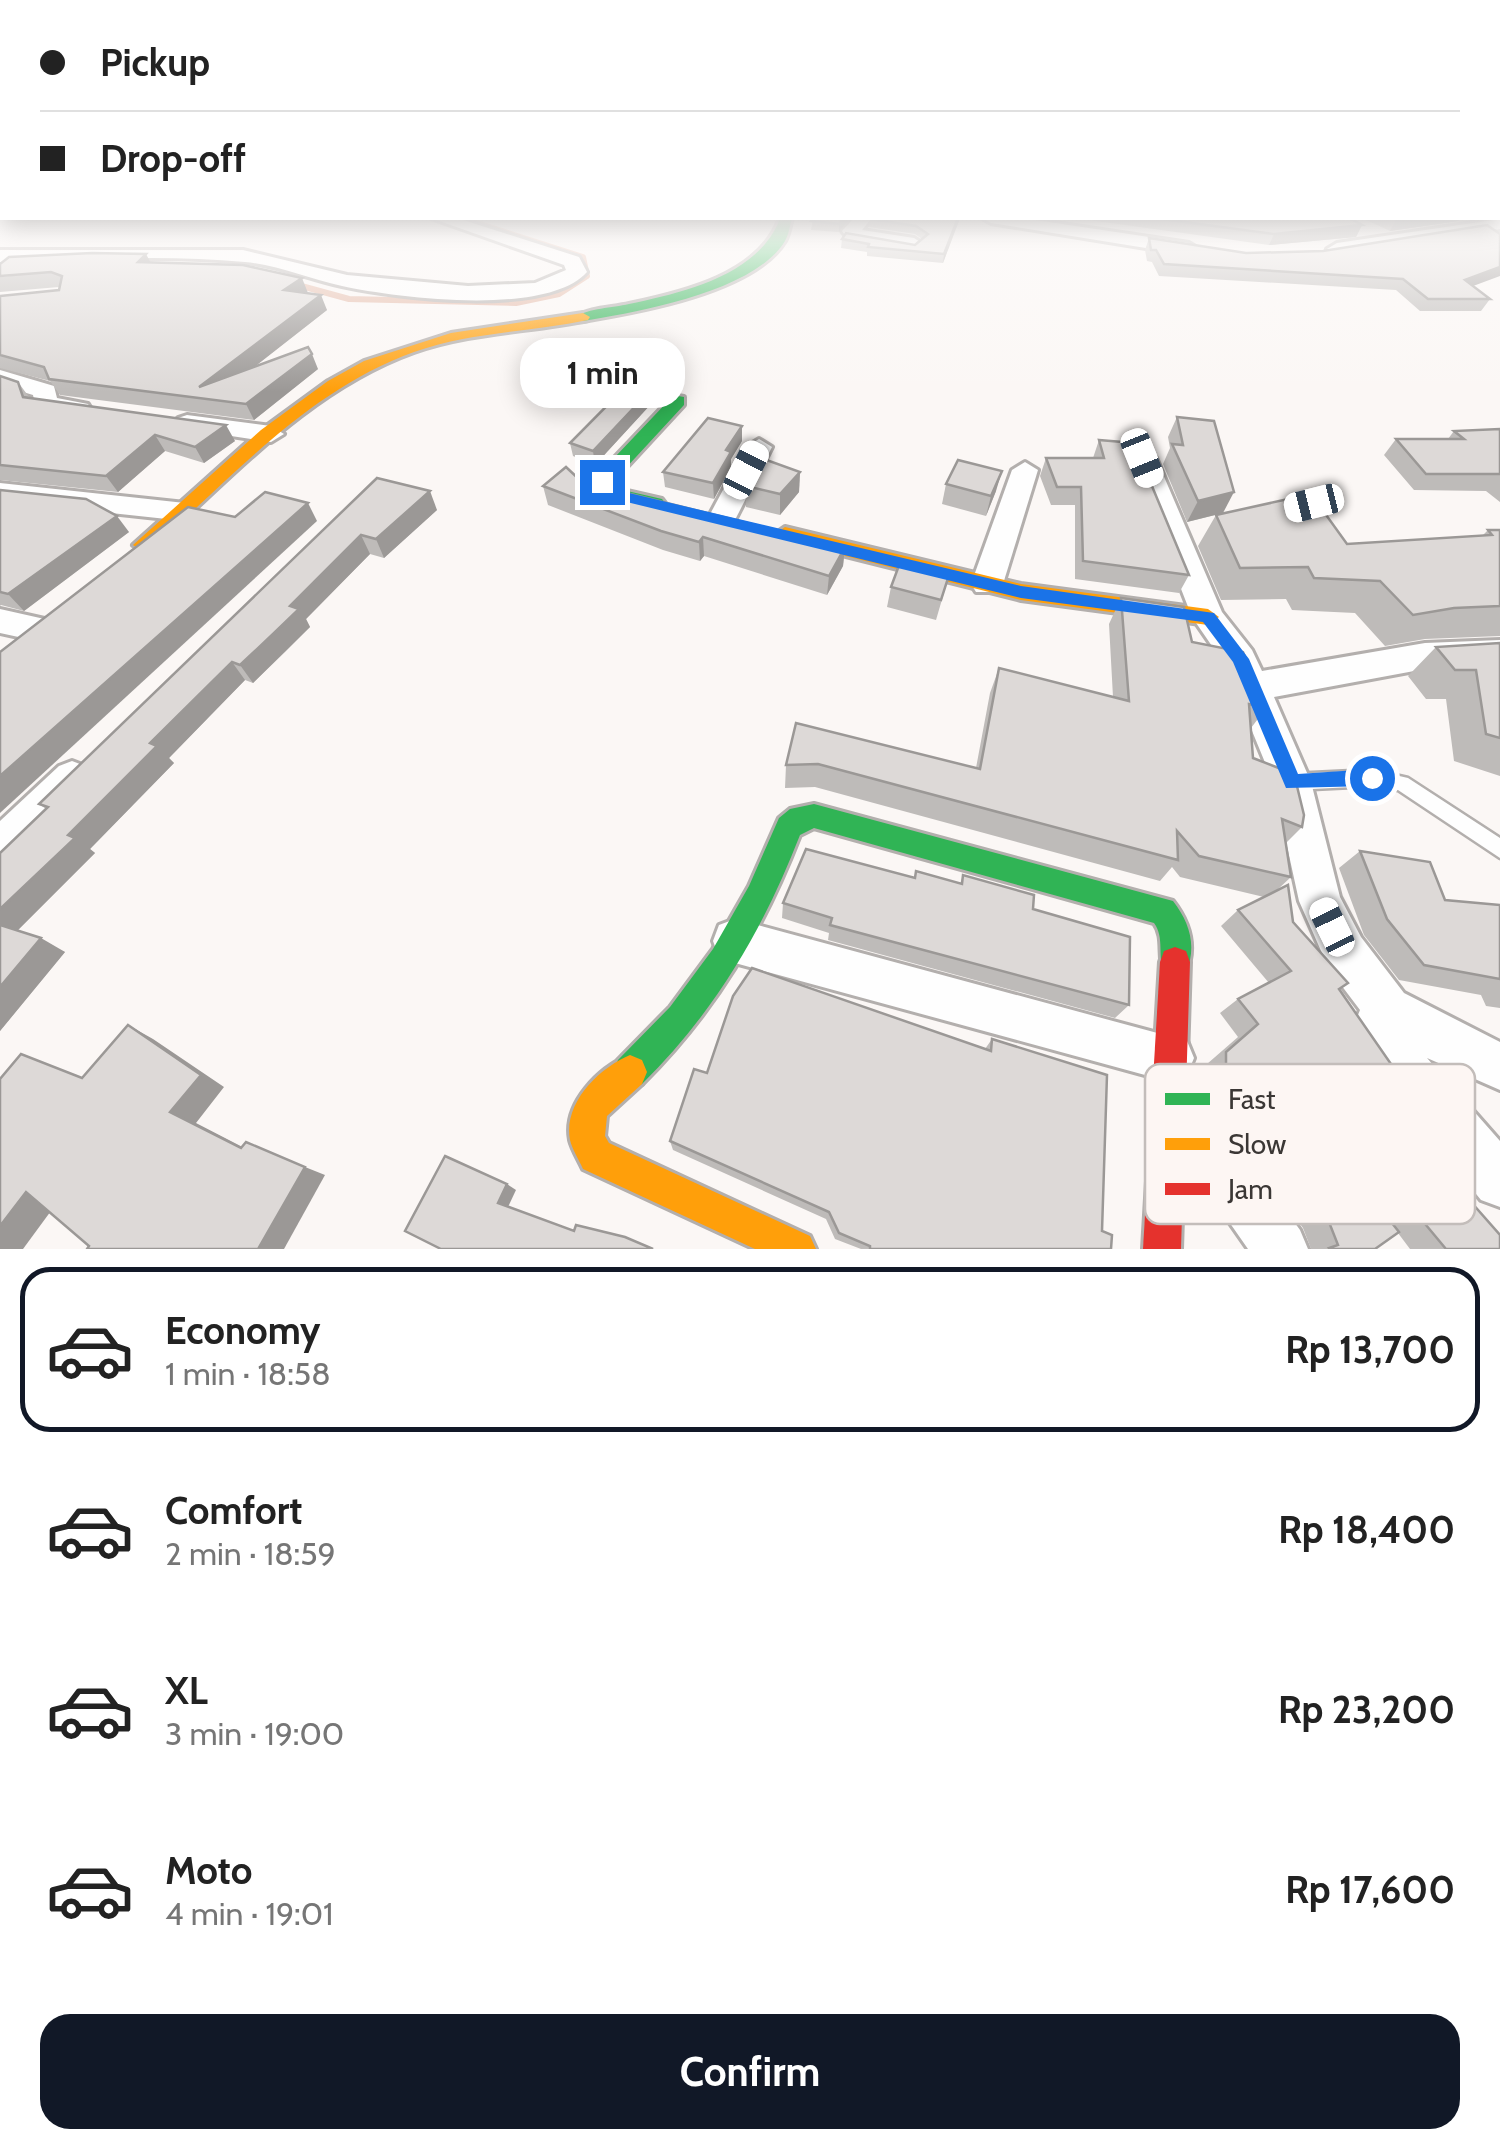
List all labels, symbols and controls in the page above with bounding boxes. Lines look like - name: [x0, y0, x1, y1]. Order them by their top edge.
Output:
- text: Pickup: [100, 39, 210, 86]
- text: Drop-off: [100, 135, 246, 182]
- callout: 1 min: [520, 337, 684, 407]
- text: 1 min: [566, 353, 639, 392]
- car: [1117, 425, 1167, 491]
- car: [719, 436, 773, 504]
- route end: [580, 460, 625, 505]
- car: [1281, 481, 1347, 525]
- route start: [1350, 756, 1395, 801]
- car: [1305, 893, 1359, 961]
- legend: [1145, 1064, 1475, 1224]
- text: Fast: [1228, 1082, 1276, 1116]
- text: Slow: [1228, 1127, 1286, 1161]
- text: Jam: [1227, 1172, 1273, 1206]
- icon: car: [45, 1305, 135, 1395]
- text: Economy: [165, 1307, 320, 1354]
- text: Rp 13,700: [1285, 1326, 1455, 1373]
- text: 1 min · 18:58: [165, 1354, 331, 1393]
- icon: car: [45, 1485, 135, 1575]
- text: Comfort: [165, 1487, 302, 1534]
- text: Rp 18,400: [1278, 1506, 1455, 1553]
- text: 2 min · 18:59: [165, 1534, 336, 1573]
- icon: car: [45, 1665, 135, 1755]
- text: XL: [165, 1667, 208, 1714]
- text: Rp 23,200: [1278, 1686, 1455, 1733]
- text: 3 min · 19:00: [165, 1714, 344, 1753]
- icon: car: [45, 1845, 135, 1935]
- text: Moto: [165, 1847, 252, 1894]
- text: Rp 17,600: [1285, 1866, 1455, 1913]
- text: 4 min · 19:01: [165, 1894, 333, 1933]
- button: Confirm: [40, 2014, 1460, 2129]

